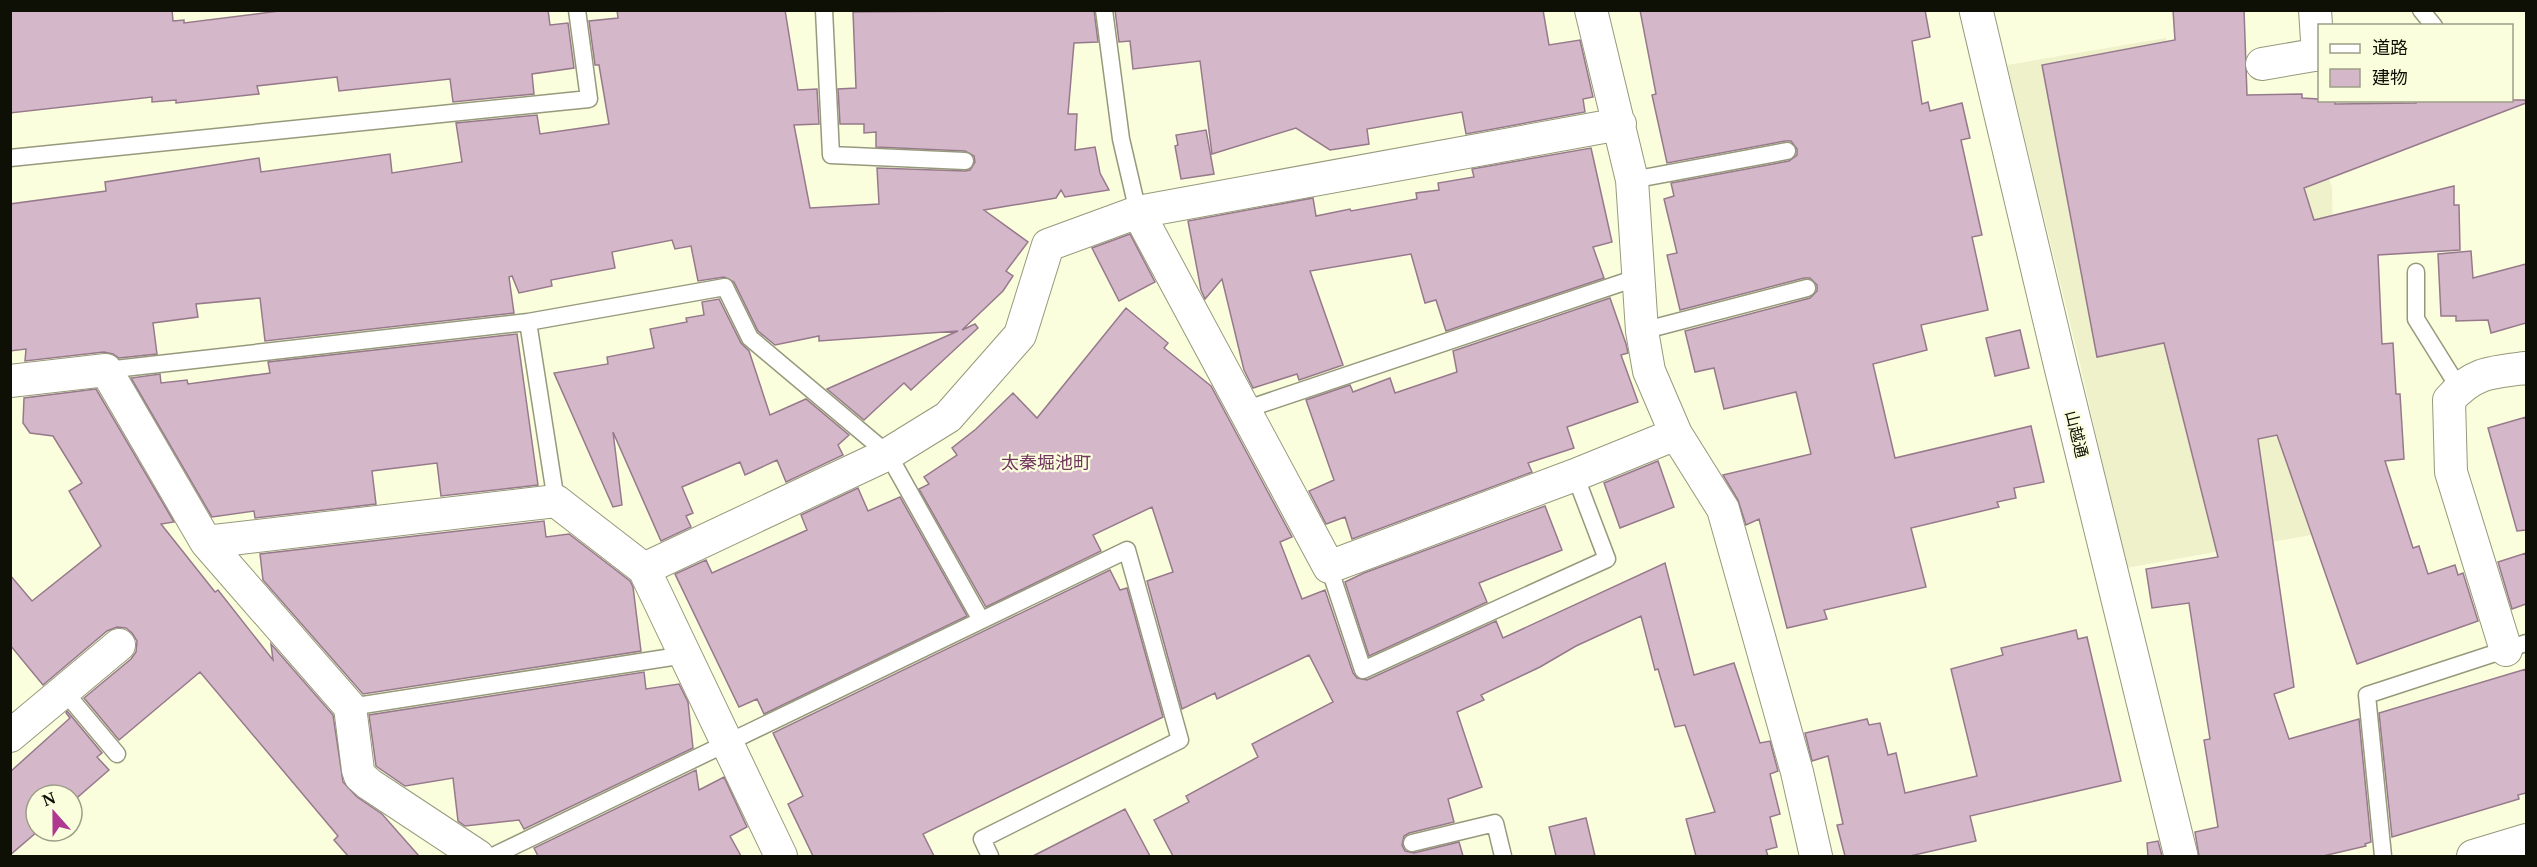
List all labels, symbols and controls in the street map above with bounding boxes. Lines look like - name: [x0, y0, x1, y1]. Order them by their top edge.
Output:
- legend: [2318, 24, 2513, 102]
- text: 道路: [2372, 35, 2408, 59]
- text: 建物: [2372, 65, 2408, 89]
- street label: 山越通: [2061, 408, 2093, 460]
- district label: 太秦堀池町: [1001, 450, 1091, 474]
- north arrow: [24, 783, 84, 843]
- text: N: [39, 786, 59, 812]

